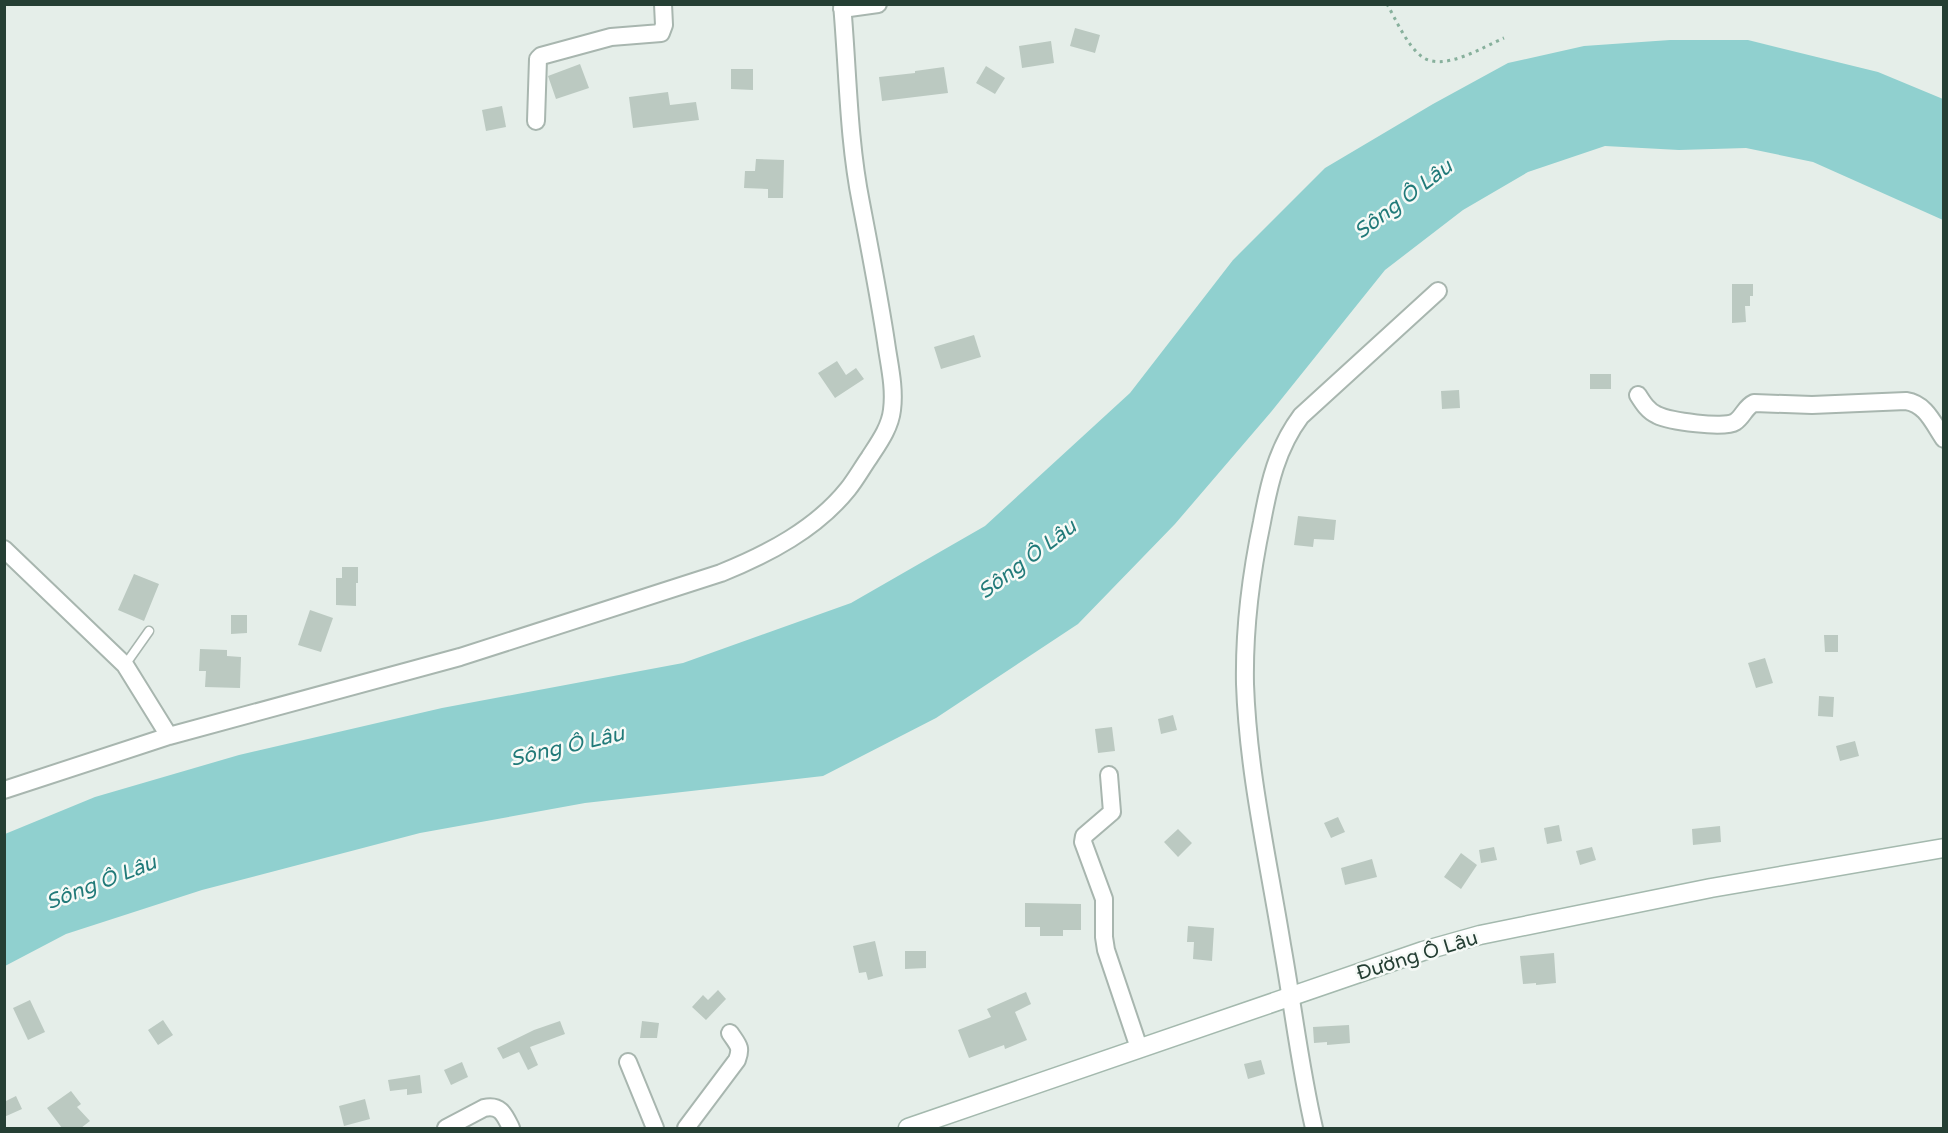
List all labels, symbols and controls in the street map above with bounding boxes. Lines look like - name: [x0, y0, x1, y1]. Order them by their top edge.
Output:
- water label: Sông Ô Lâu: [1349, 154, 1458, 244]
- water label: Sông Ô Lâu: [973, 514, 1082, 604]
- water label: Sông Ô Lâu: [508, 721, 628, 772]
- water label: Sông Ô Lâu: [42, 850, 161, 915]
- street label: Đường Ô Lâu: [1353, 925, 1481, 986]

